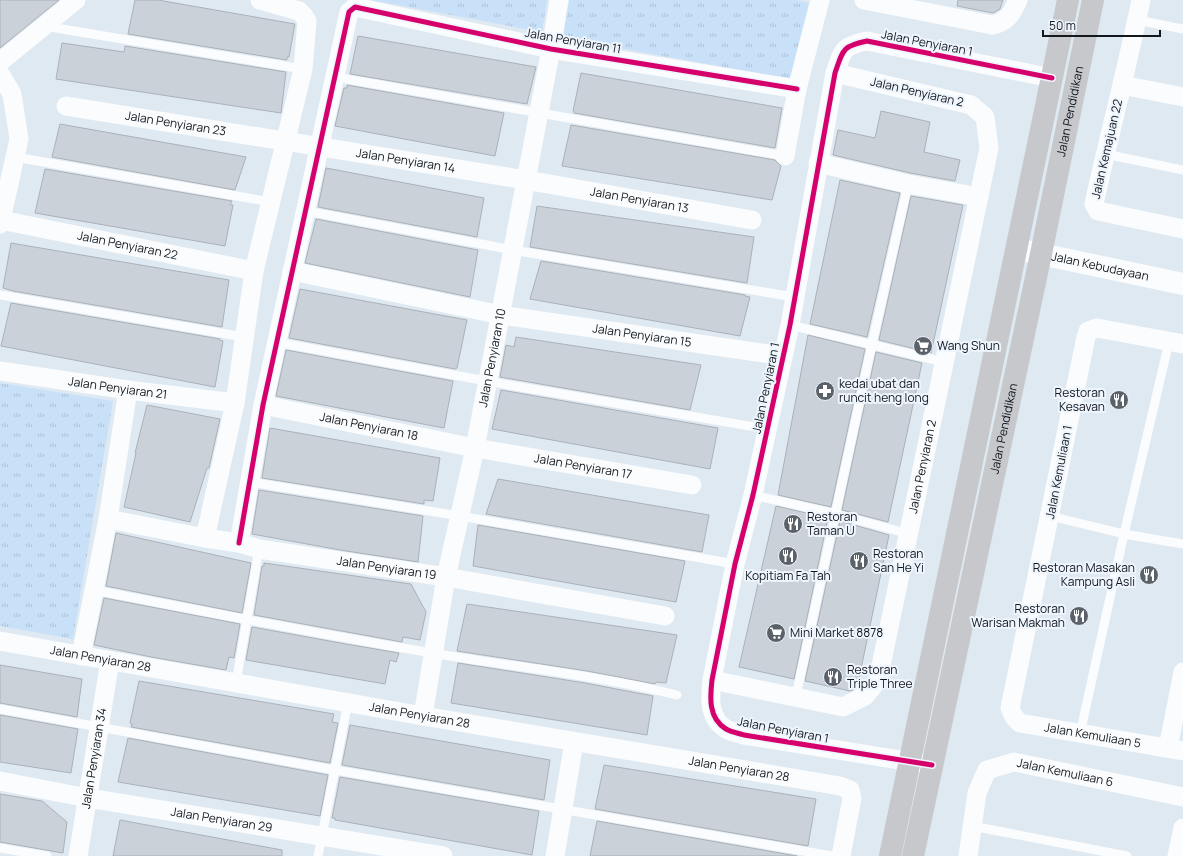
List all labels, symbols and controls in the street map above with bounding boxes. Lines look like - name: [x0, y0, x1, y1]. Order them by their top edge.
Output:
- scale bar: [1043, 12, 1160, 38]
- text: 50 m: [1049, 17, 1076, 34]
- street label: Jalan Penyiaran 11: [524, 24, 623, 57]
- street label: Jalan Penyiaran 1: [880, 25, 974, 60]
- street label: Jalan Pendidikan: [1052, 65, 1087, 158]
- street label: Jalan Penyiaran 2: [869, 73, 965, 111]
- street label: Jalan Kemajuan 22: [1087, 97, 1126, 200]
- street label: Jalan Penyiaran 23: [124, 107, 227, 140]
- street label: Jalan Penyiaran 14: [355, 144, 456, 176]
- street label: Jalan Penyiaran 13: [589, 183, 690, 217]
- street label: Jalan Penyiaran 22: [76, 227, 179, 263]
- street label: Jalan Kebudayaan: [1050, 247, 1151, 285]
- street label: Jalan Penyiaran 10: [474, 307, 509, 409]
- street label: Jalan Penyiaran 15: [591, 319, 693, 351]
- supermarket icon: Wang Shun: [912, 335, 934, 357]
- place label: Wang Shun: [937, 337, 1000, 354]
- street label: Jalan Penyiaran 1: [748, 341, 783, 435]
- street label: Jalan Penyiaran 21: [67, 372, 168, 403]
- place label: kedai ubat dan runcit heng long: [839, 375, 929, 406]
- pharmacy icon: kedai ubat dan runcit heng long: [814, 380, 836, 402]
- street label: Jalan Pendidikan: [986, 382, 1021, 475]
- place label: Restoran Kesavan: [1055, 384, 1105, 415]
- restaurant icon: Restoran Kesavan: [1108, 389, 1130, 411]
- street label: Jalan Penyiaran 18: [318, 408, 420, 444]
- street label: Jalan Penyiaran 2: [904, 418, 940, 515]
- street label: Jalan Kemuliaan 1: [1041, 424, 1076, 520]
- street label: Jalan Penyiaran 17: [533, 449, 633, 483]
- place label: Restoran Taman U: [807, 508, 857, 539]
- restaurant icon: Restoran Taman U: [782, 513, 804, 535]
- restaurant icon: Kopitiam Fa Tah: [777, 545, 799, 567]
- place label: Restoran San He Yi: [873, 545, 924, 576]
- restaurant icon: Restoran San He Yi: [848, 550, 870, 572]
- street label: Jalan Penyiaran 19: [336, 552, 438, 583]
- place label: Restoran Masakan Kampung Asli: [1033, 559, 1135, 590]
- restaurant icon: Restoran Masakan Kampung Asli: [1138, 564, 1160, 586]
- place label: Kopitiam Fa Tah: [745, 567, 831, 584]
- place label: Restoran Warisan Makmah: [971, 600, 1065, 631]
- restaurant icon: Restoran Warisan Makmah: [1068, 605, 1090, 627]
- supermarket icon: Mini Market 8878: [765, 622, 787, 644]
- place label: Mini Market 8878: [790, 624, 883, 641]
- street label: Jalan Penyiaran 28: [49, 641, 152, 676]
- place label: Restoran Triple Three: [847, 661, 913, 692]
- restaurant icon: Restoran Triple Three: [822, 666, 844, 688]
- street label: Jalan Penyiaran 28: [368, 698, 471, 732]
- street label: Jalan Penyiaran 34: [77, 706, 110, 810]
- street label: Jalan Penyiaran 1: [736, 712, 830, 747]
- street label: Jalan Kemuliaan 5: [1043, 718, 1142, 752]
- street label: Jalan Penyiaran 28: [687, 752, 791, 785]
- street label: Jalan Kemuliaan 6: [1015, 754, 1115, 790]
- street label: Jalan Penyiaran 29: [170, 803, 274, 836]

